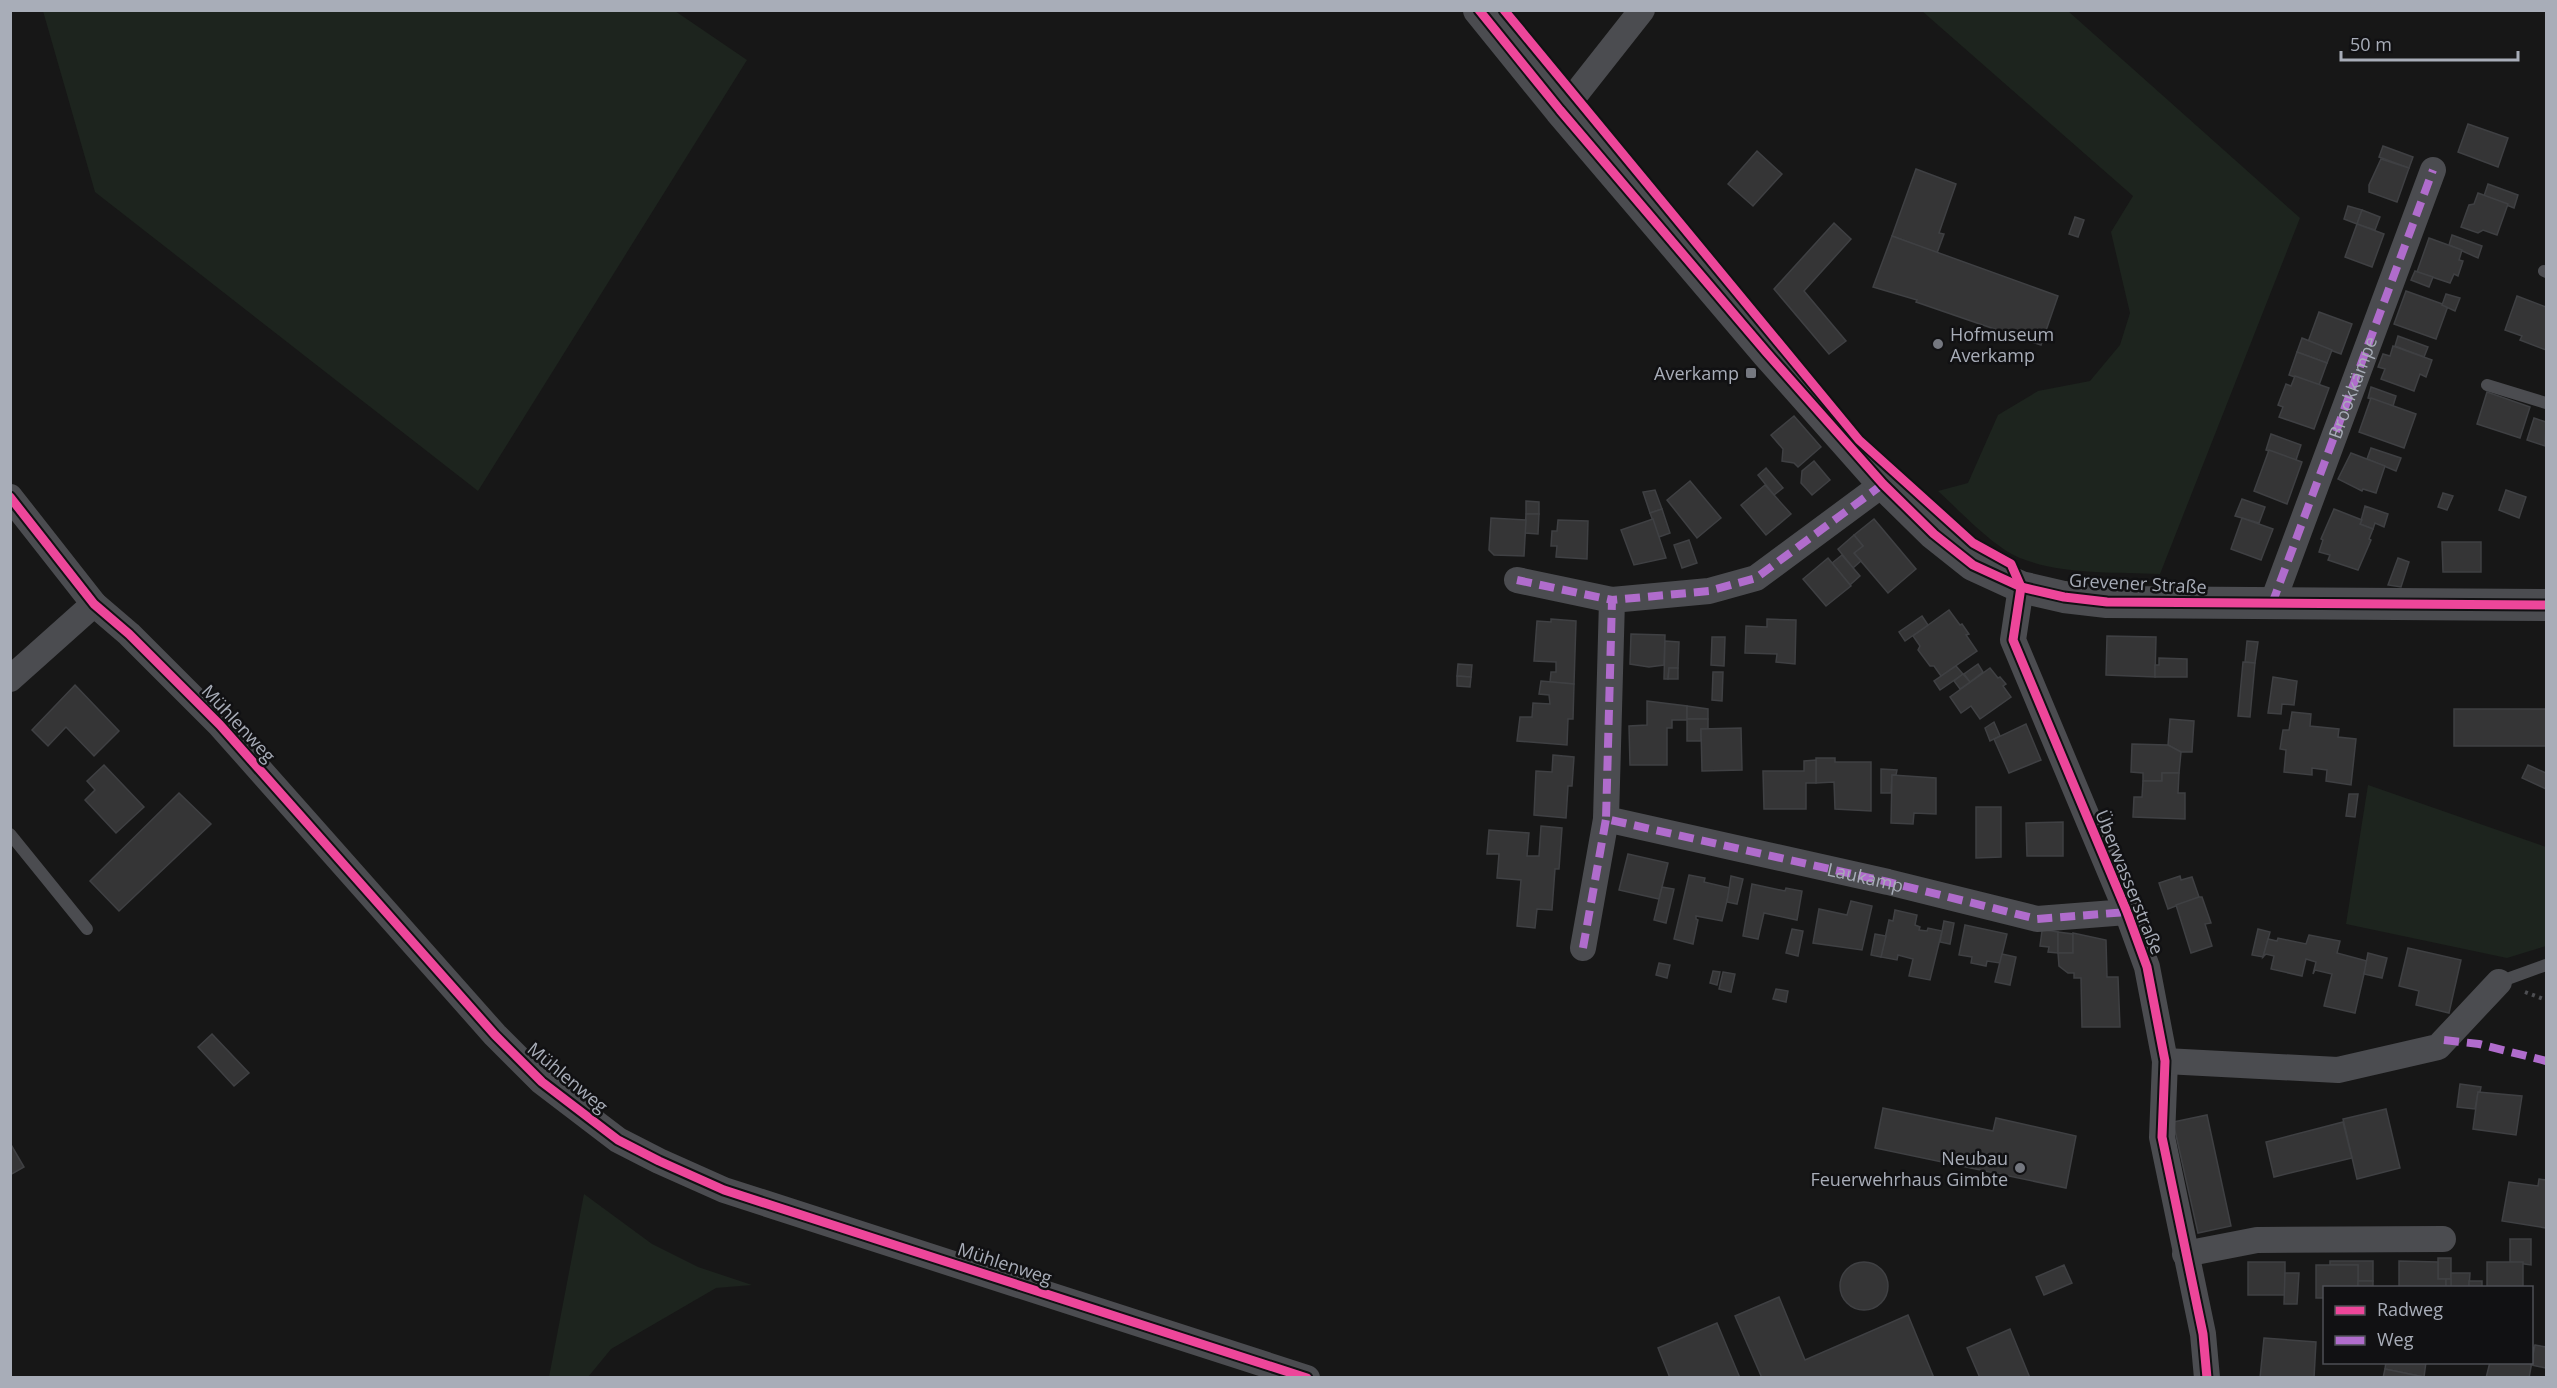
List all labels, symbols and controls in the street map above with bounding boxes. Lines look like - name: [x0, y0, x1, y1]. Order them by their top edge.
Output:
- scale bar: [2341, 24, 2518, 62]
- text: 50 m: [2350, 32, 2392, 56]
- place label: Hofmuseum Averkamp: [1950, 322, 2054, 367]
- street label: Brookkämpe: [2322, 333, 2382, 442]
- marker: Hofmuseum Averkamp: [1931, 337, 1945, 351]
- place label: Averkamp: [1654, 361, 1739, 385]
- marker: Averkamp: [1744, 366, 1758, 380]
- street label: Grevener Straße: [2069, 567, 2207, 599]
- street label: Mühlenweg: [197, 679, 281, 767]
- street label: Überwasserstraße: [2090, 806, 2170, 958]
- street label: Laukamp: [1825, 857, 1906, 897]
- street label: Mühlenweg: [523, 1036, 613, 1118]
- place label: Neubau Feuerwehrhaus Gimbte: [1810, 1146, 2008, 1191]
- marker: Neubau Feuerwehrhaus Gimbte: [2013, 1161, 2027, 1175]
- street label: Mühlenweg: [955, 1236, 1055, 1290]
- legend: [2323, 1286, 2533, 1364]
- text: Radweg: [2377, 1297, 2443, 1321]
- text: Weg: [2377, 1327, 2414, 1351]

